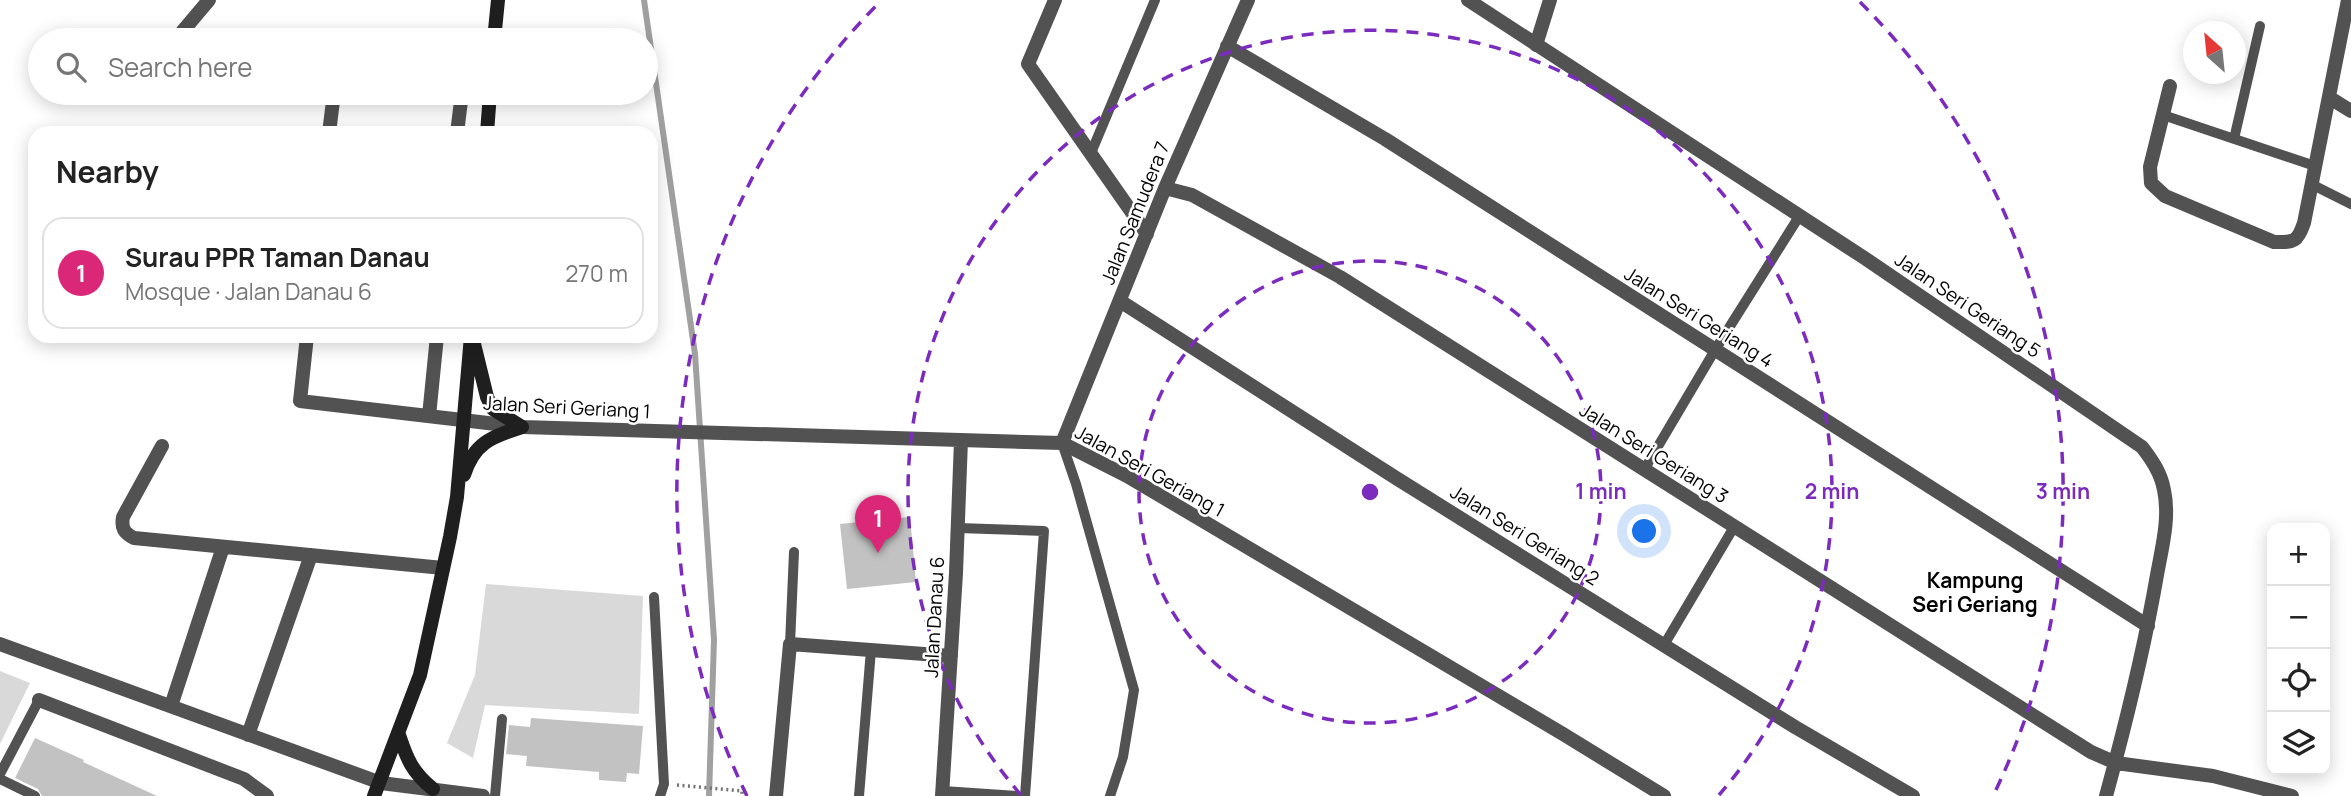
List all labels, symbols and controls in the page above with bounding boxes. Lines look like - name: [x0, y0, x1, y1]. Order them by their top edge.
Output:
- north arrow: [2183, 21, 2246, 84]
- search box: [28, 28, 658, 105]
- icon: search: [52, 48, 90, 86]
- text: Search here: [108, 49, 253, 85]
- street label: Jalan Samudera 7: [1095, 138, 1175, 288]
- text: Nearby: [56, 151, 159, 192]
- text: Surau PPR Taman Danau: [125, 239, 430, 275]
- street label: Jalan Seri Geriang 5: [1890, 246, 2046, 364]
- text: 1: [76, 257, 86, 289]
- text: 270 m: [565, 257, 628, 289]
- street label: Jalan Seri Geriang 4: [1620, 261, 1778, 373]
- text: Mosque · Jalan Danau 6: [125, 275, 372, 307]
- street label: Jalan Seri Geriang 1: [483, 390, 651, 424]
- street label: Jalan Seri Geriang 3: [1575, 397, 1733, 509]
- street label: Jalan Seri Geriang 1: [1070, 419, 1230, 523]
- text: 1 min: [1575, 477, 1627, 505]
- text: 2 min: [1805, 477, 1859, 505]
- text: 3 min: [2036, 477, 2090, 505]
- street label: Jalan Seri Geriang 2: [1446, 479, 1604, 591]
- centre of rings: [1358, 480, 1382, 504]
- pin: 1: [855, 495, 901, 553]
- your location: [1627, 514, 1661, 548]
- map controls: [2267, 523, 2330, 775]
- button: +: [2267, 523, 2330, 586]
- street label: Jalan Danau 6: [918, 556, 950, 678]
- district label: Kampung Seri Geriang: [1912, 566, 2038, 618]
- button: −: [2267, 586, 2330, 649]
- button: locate: [2267, 649, 2330, 712]
- button: layers: [2267, 712, 2330, 775]

